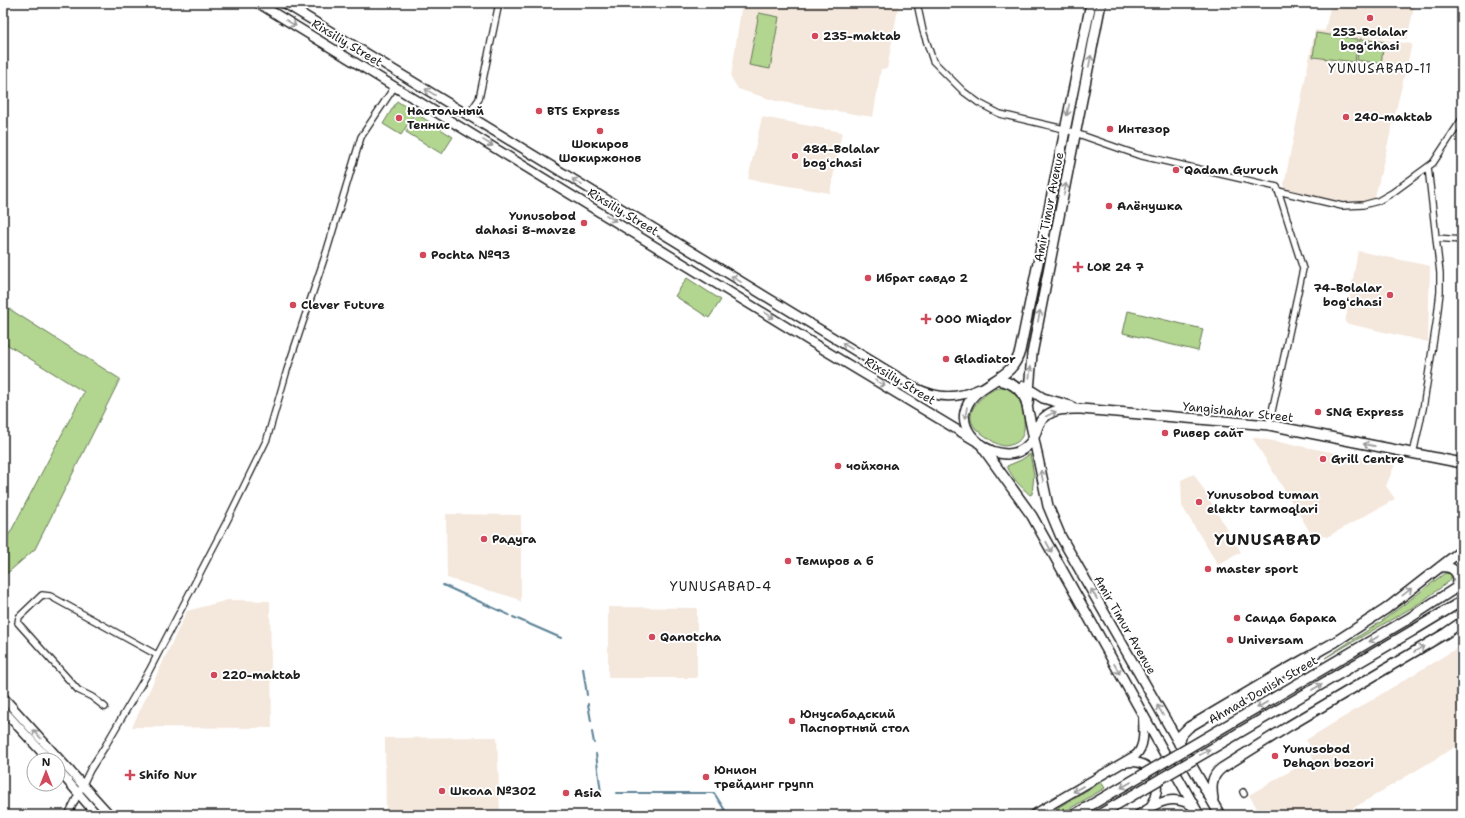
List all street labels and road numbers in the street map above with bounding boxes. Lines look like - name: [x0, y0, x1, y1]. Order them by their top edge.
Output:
- street label: Rixsiliy Street: [309, 16, 385, 70]
- street label: Amir Timur Avenue: [1031, 151, 1068, 263]
- street label: Rixsiliy Street: [585, 185, 661, 239]
- street label: Rixsiliy Street: [862, 354, 938, 408]
- street label: Yangishahar Street: [1182, 398, 1294, 426]
- street label: Amir Timur Avenue: [1090, 573, 1160, 677]
- street label: Ahmad Donish Street: [1206, 652, 1320, 728]

